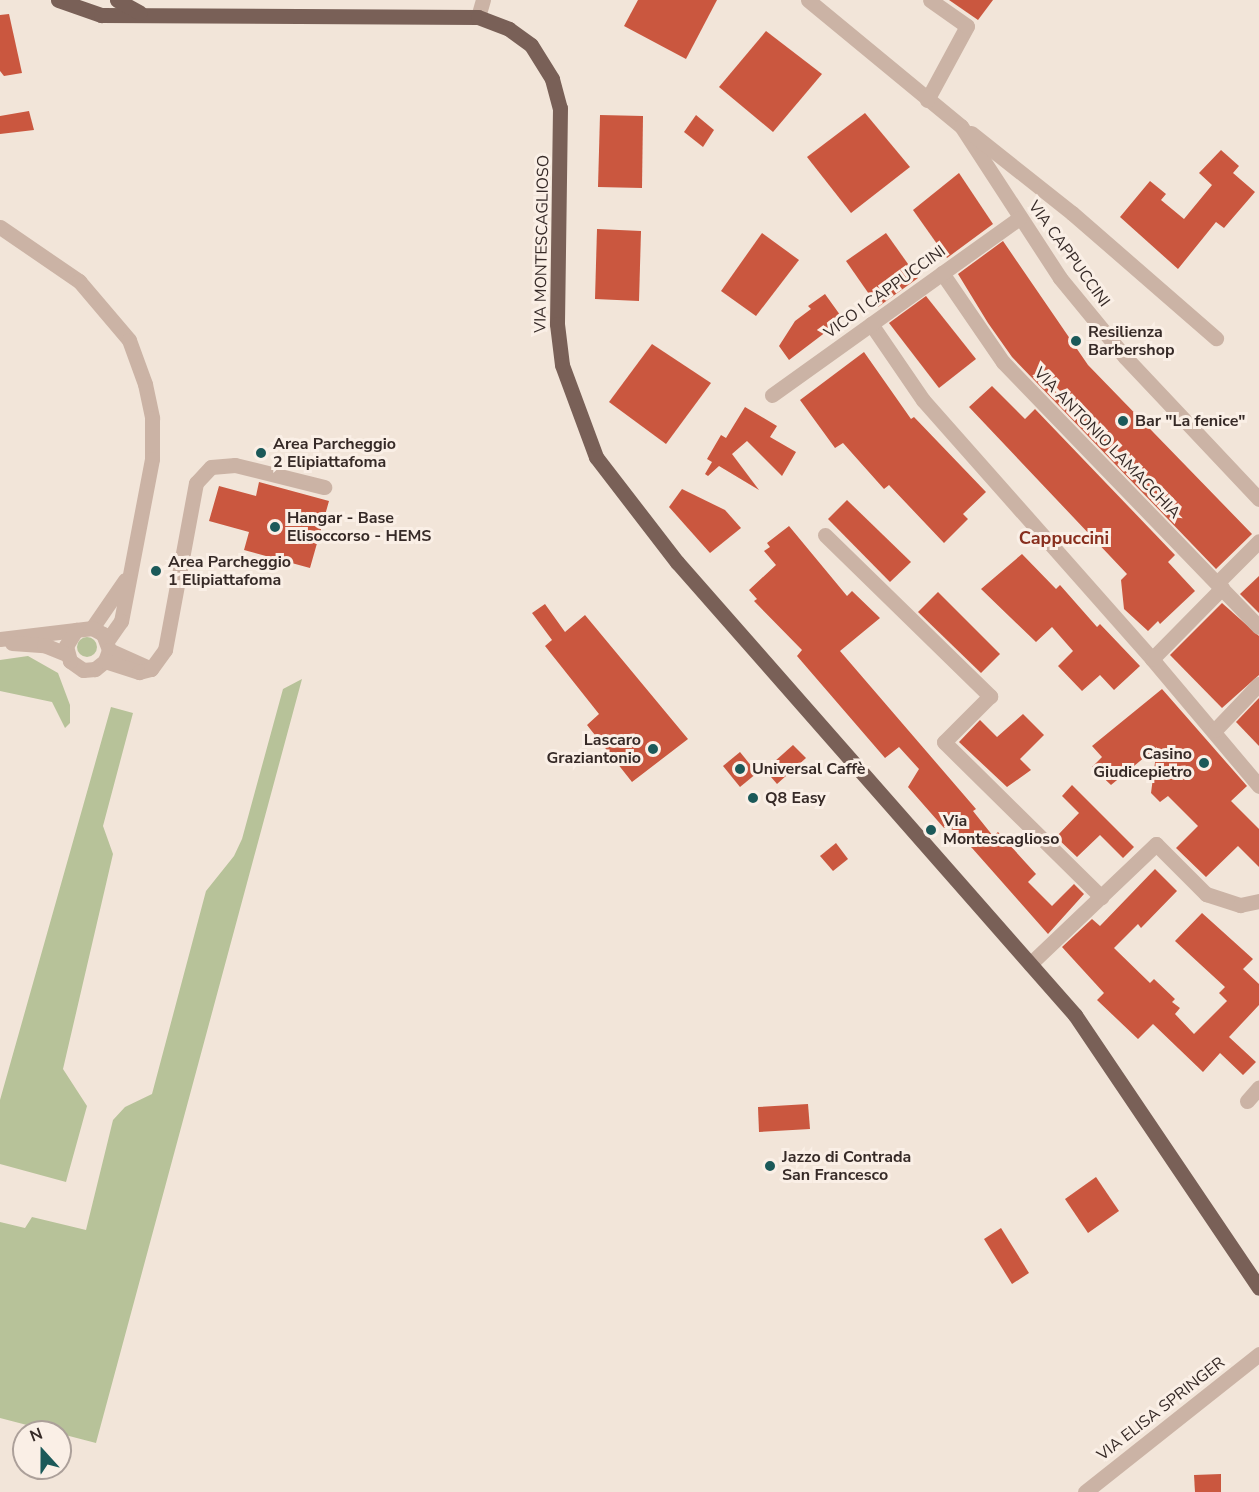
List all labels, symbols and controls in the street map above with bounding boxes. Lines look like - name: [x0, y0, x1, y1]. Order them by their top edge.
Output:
- street label: VIA MONTESCAGLIOSO: [531, 155, 553, 333]
- street label: VIA CAPPUCCINI: [1024, 197, 1114, 311]
- street label: VICO I CAPPUCCINI: [821, 241, 949, 343]
- place label: Resilienza Barbershop: [1088, 322, 1174, 360]
- marker: Resilienza Barbershop: [1069, 334, 1083, 348]
- street label: VIA ANTONIO LAMACCHIA: [1030, 364, 1184, 522]
- place label: Bar "La fenice": [1135, 411, 1246, 431]
- marker: Bar "La fenice": [1116, 414, 1130, 428]
- place label: Area Parcheggio 2 Elipiattafoma: [273, 434, 396, 472]
- marker: Area Parcheggio 2 Elipiattafoma: [254, 446, 268, 460]
- place label: Hangar - Base Elisoccorso - HEMS: [287, 508, 431, 546]
- marker: Hangar - Base Elisoccorso - HEMS: [268, 520, 282, 534]
- district label: Cappuccini: [1019, 527, 1109, 549]
- place label: Area Parcheggio 1 Elipiattafoma: [168, 552, 291, 590]
- marker: Area Parcheggio 1 Elipiattafoma: [149, 564, 163, 578]
- place label: Lascaro Graziantonio: [547, 730, 641, 768]
- marker: Lascaro Graziantonio: [646, 742, 660, 756]
- place label: Casino Giudicepietro: [1093, 744, 1192, 782]
- marker: Casino Giudicepietro: [1197, 756, 1211, 770]
- place label: Universal Caffè: [752, 759, 865, 779]
- marker: Universal Caffè: [733, 762, 747, 776]
- place label: Q8 Easy: [765, 788, 826, 808]
- marker: Q8 Easy: [746, 791, 760, 805]
- place label: Via Montescaglioso: [943, 811, 1059, 849]
- marker: Via Montescaglioso: [924, 823, 938, 837]
- place label: Jazzo di Contrada San Francesco: [782, 1147, 911, 1185]
- marker: Jazzo di Contrada San Francesco: [763, 1159, 777, 1173]
- street label: VIA ELISA SPRINGER: [1093, 1353, 1229, 1465]
- north arrow: [12, 1420, 72, 1480]
- text: N: [27, 1423, 46, 1447]

